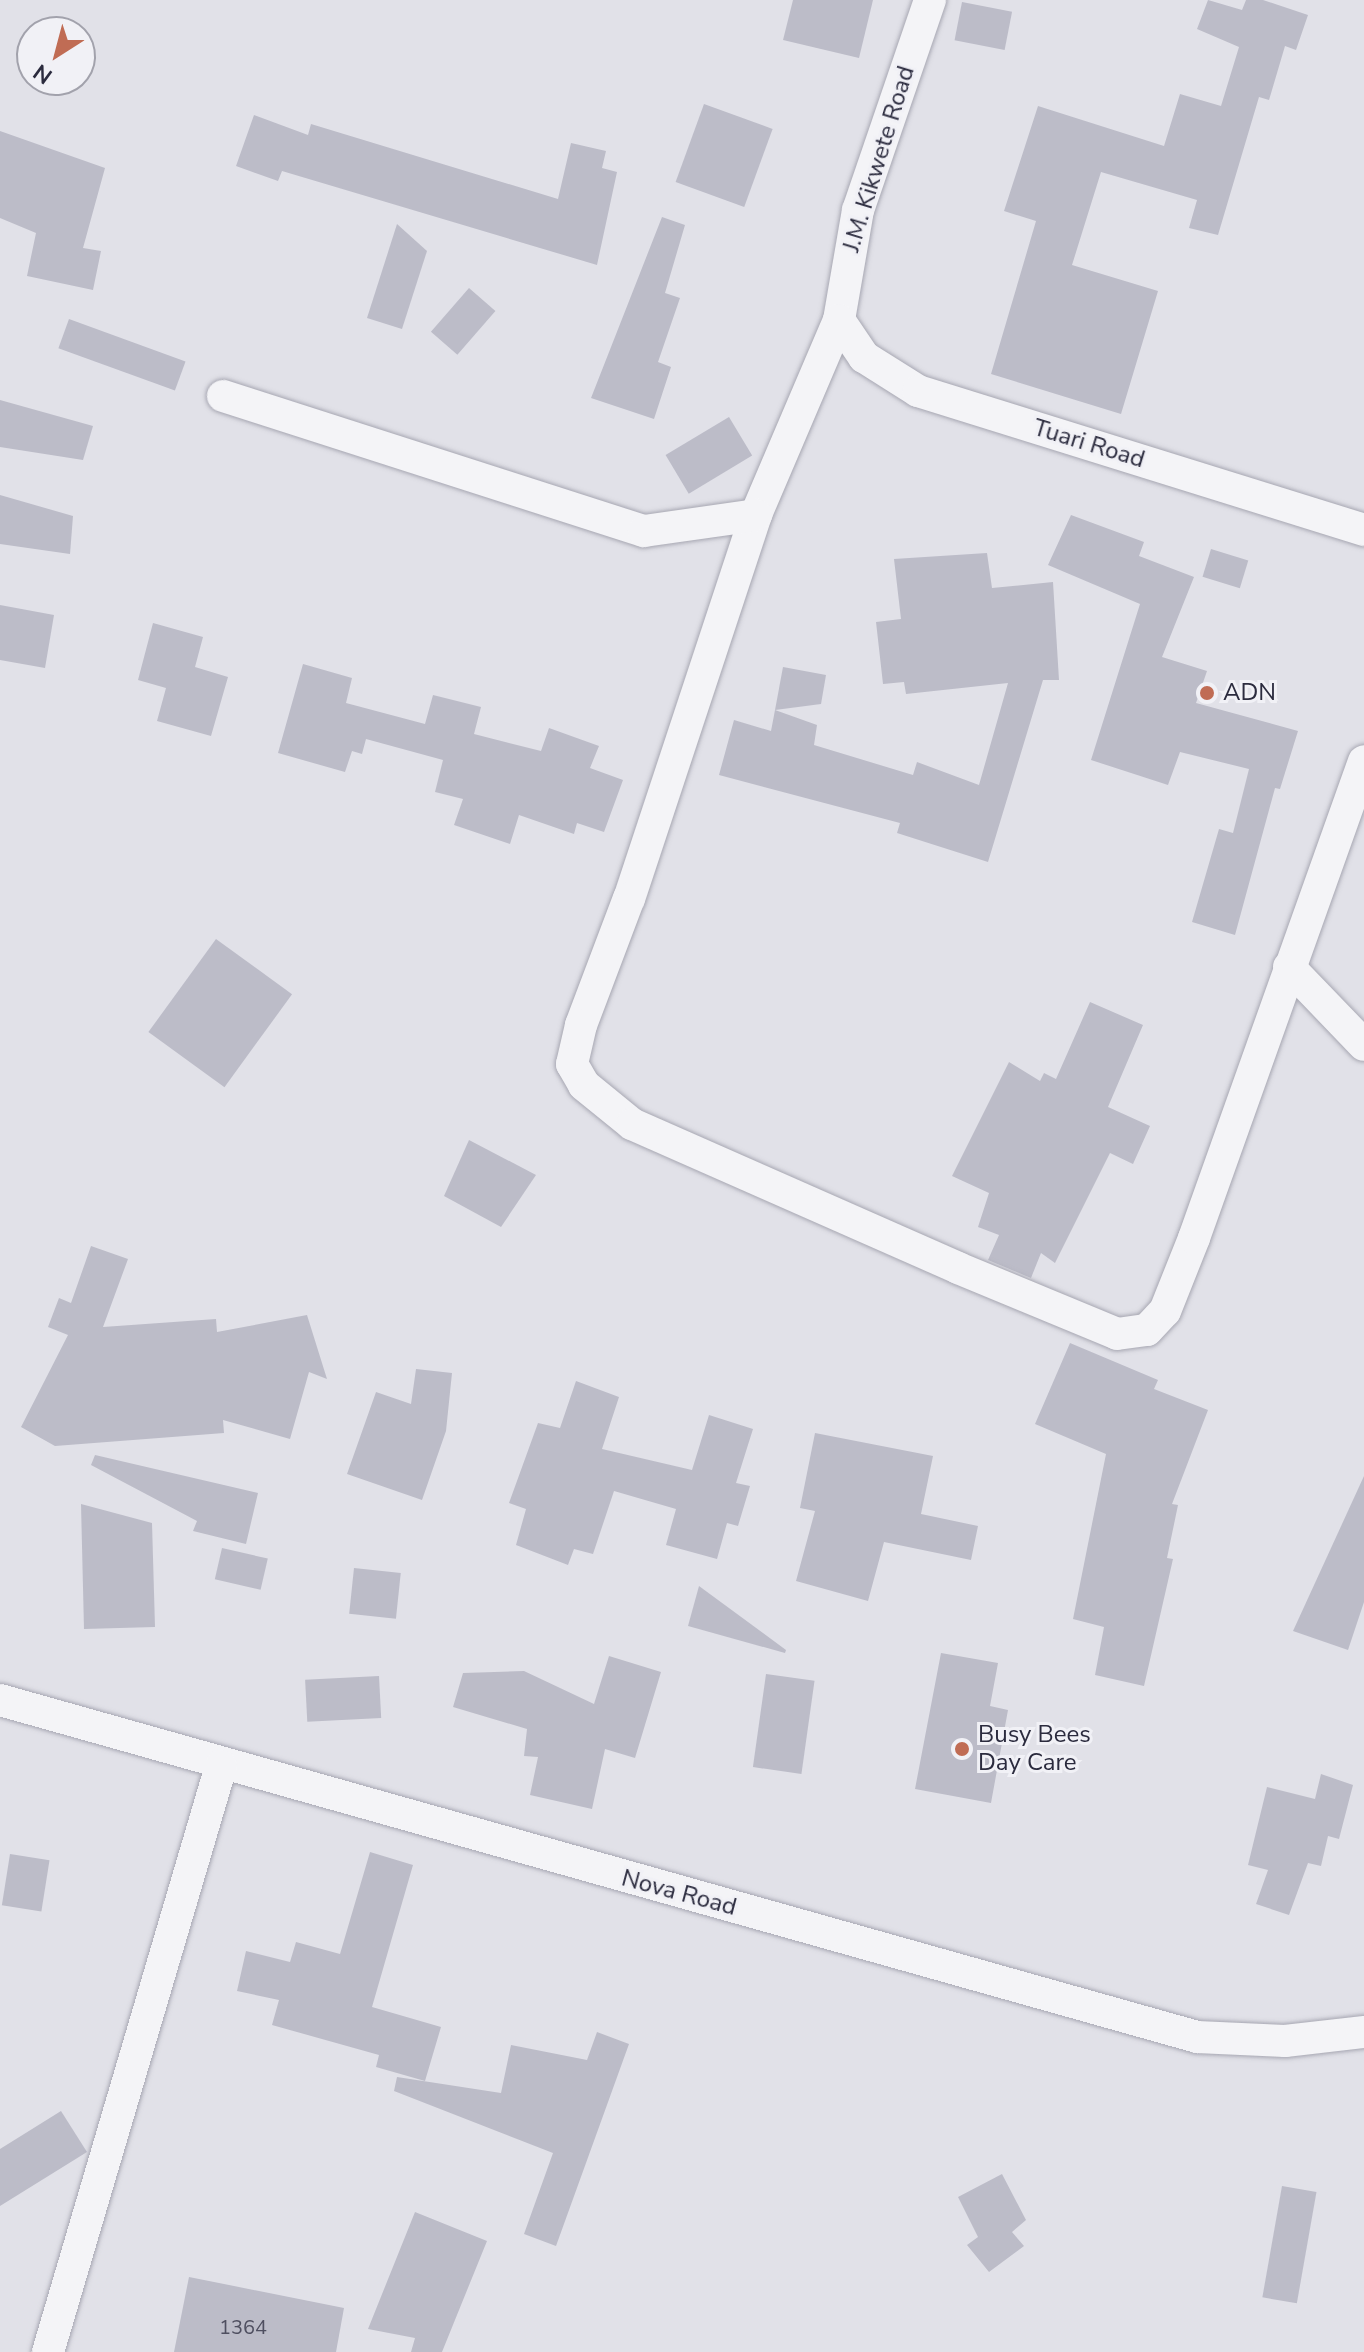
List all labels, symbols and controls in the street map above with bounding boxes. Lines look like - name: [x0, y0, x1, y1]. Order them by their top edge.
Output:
- north arrow: [16, 16, 96, 96]
- text: N: [28, 57, 59, 91]
- street label: J.M. Kikwete Road: [837, 62, 921, 256]
- street label: Tuari Road: [1030, 413, 1148, 475]
- place label: ADN: [1223, 679, 1276, 707]
- marker: ADN: [1198, 684, 1216, 702]
- place label: Busy Bees Day Care: [978, 1721, 1091, 1777]
- marker: Busy Bees Day Care: [953, 1740, 971, 1758]
- street label: Nova Road: [618, 1864, 740, 1922]
- house number: 1364: [219, 2315, 267, 2339]

